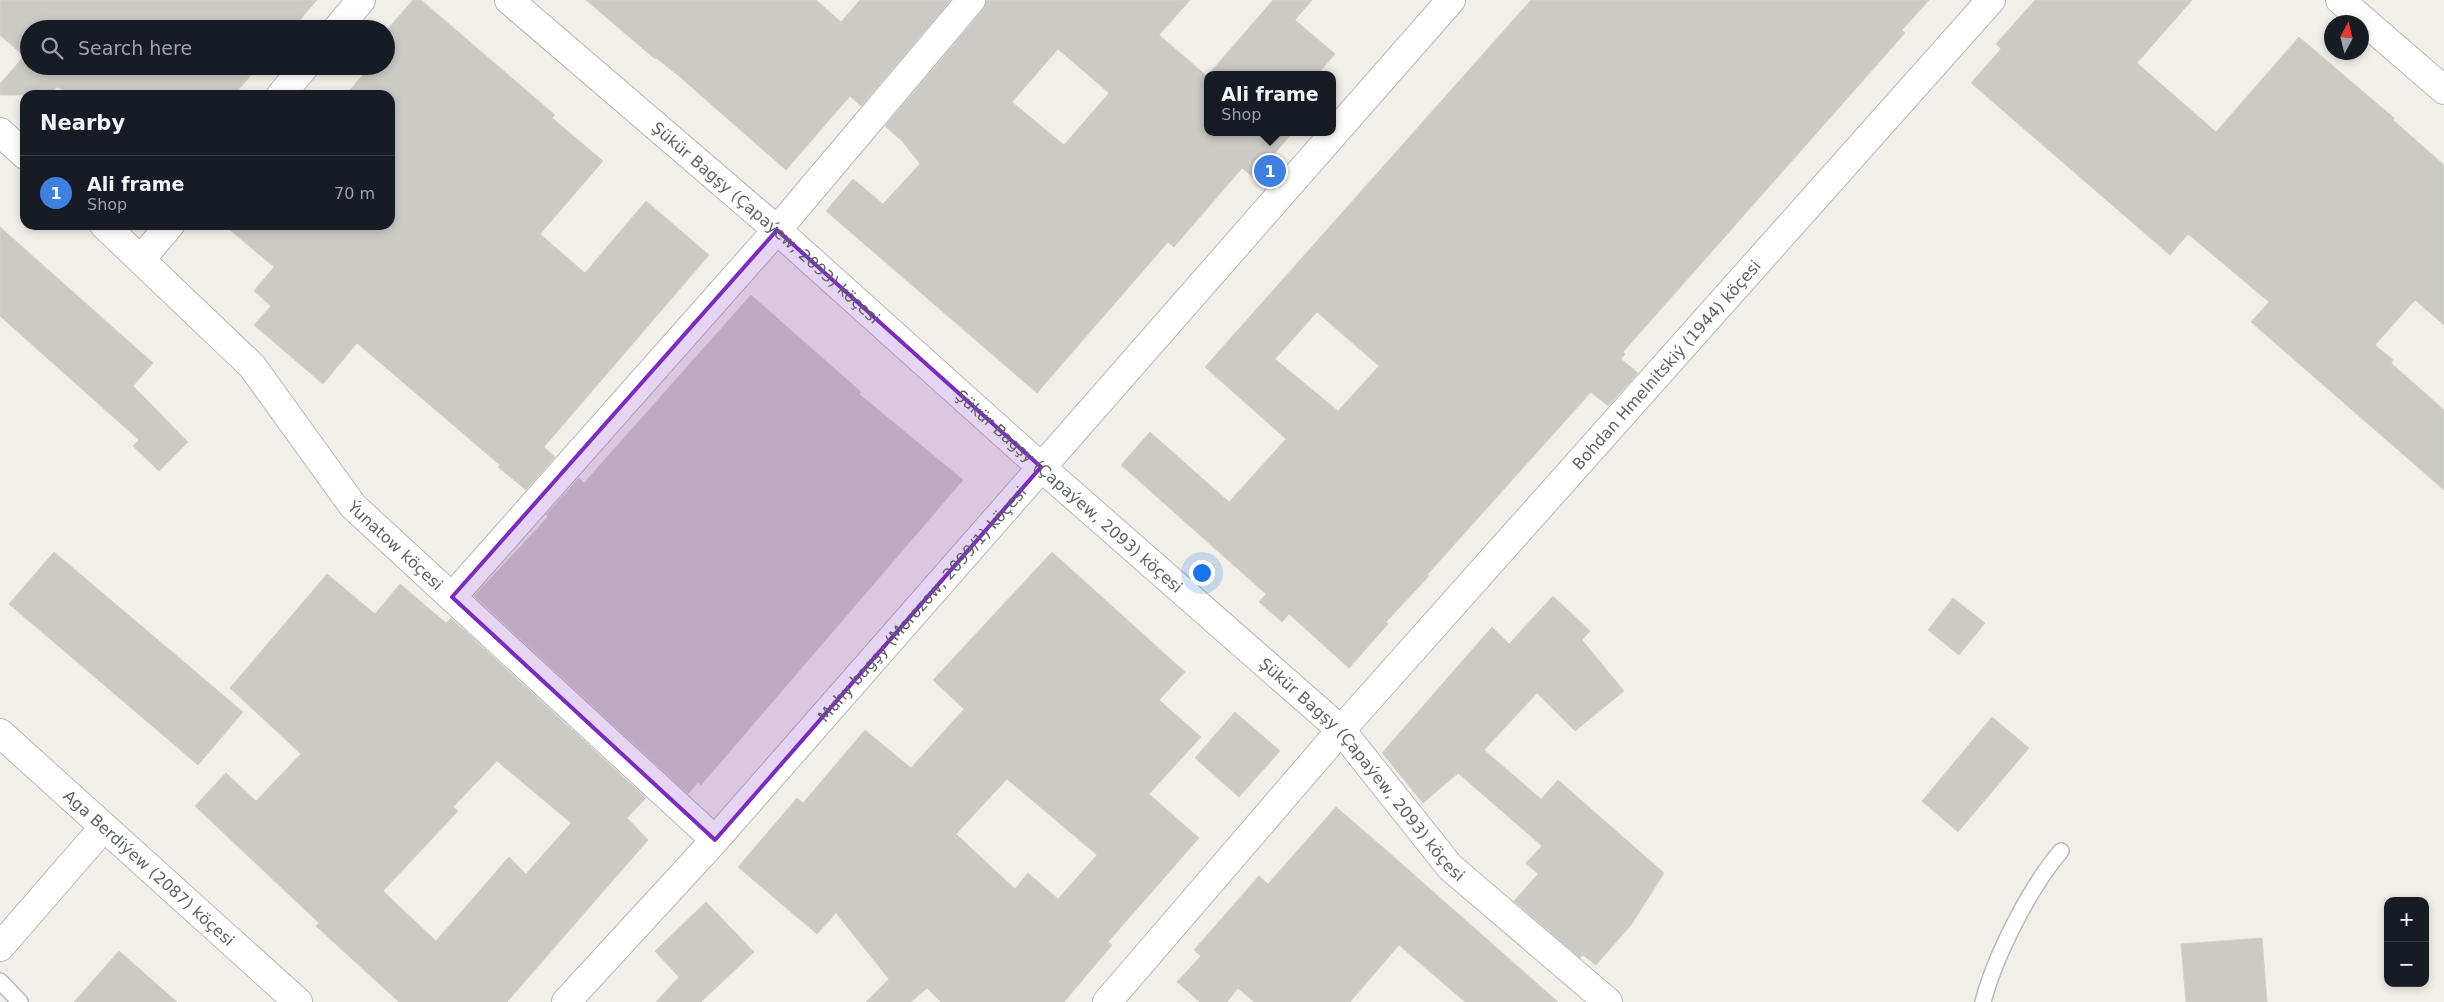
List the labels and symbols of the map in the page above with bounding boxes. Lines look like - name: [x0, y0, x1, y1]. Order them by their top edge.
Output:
- north arrow: [2324, 15, 2369, 60]
- street label: Şükür Bagşy (Çapaýew, 2093) köçesi: [648, 118, 884, 328]
- pin: 1: [1254, 152, 1286, 190]
- street label: Bohdan Hmelnitskiý (1944) köçesi: [1569, 256, 1765, 474]
- street label: Şükür Bagşy (Çapaýew, 2093) köçesi: [952, 386, 1186, 597]
- street label: Muhy bagşy (Morozow, 2099/1) köçesi: [814, 483, 1030, 726]
- street label: Ýunatow köçesi: [343, 497, 447, 594]
- your location: [1189, 560, 1215, 586]
- street label: Şükür Bagşy (Çapaýew, 2093) köçesi: [1255, 654, 1468, 885]
- street label: Aga Berdiýew (2087) köçesi: [60, 786, 238, 950]

